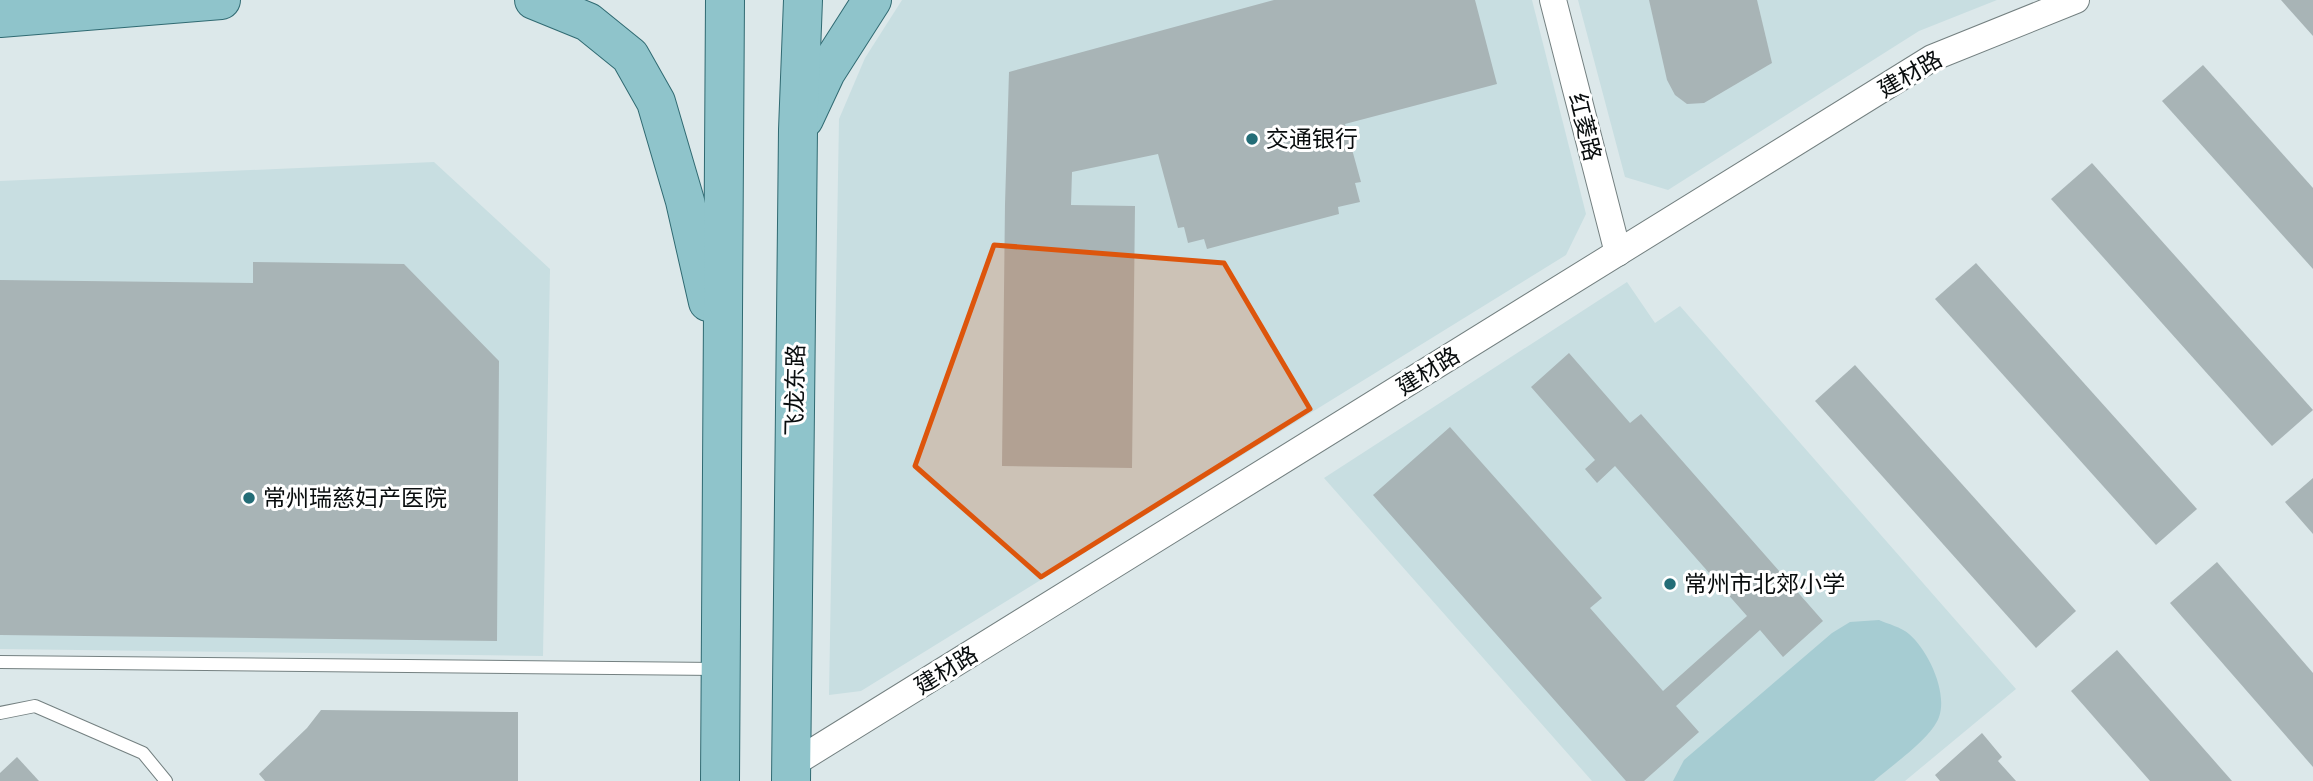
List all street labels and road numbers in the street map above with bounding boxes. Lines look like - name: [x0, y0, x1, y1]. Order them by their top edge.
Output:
- street label: 建材路: [1874, 45, 1946, 102]
- street label: 红菱路: [1565, 90, 1606, 163]
- street label: 建材路: [1392, 342, 1464, 399]
- street label: 飞龙东路: [781, 344, 808, 436]
- street label: 建材路: [910, 641, 982, 698]

